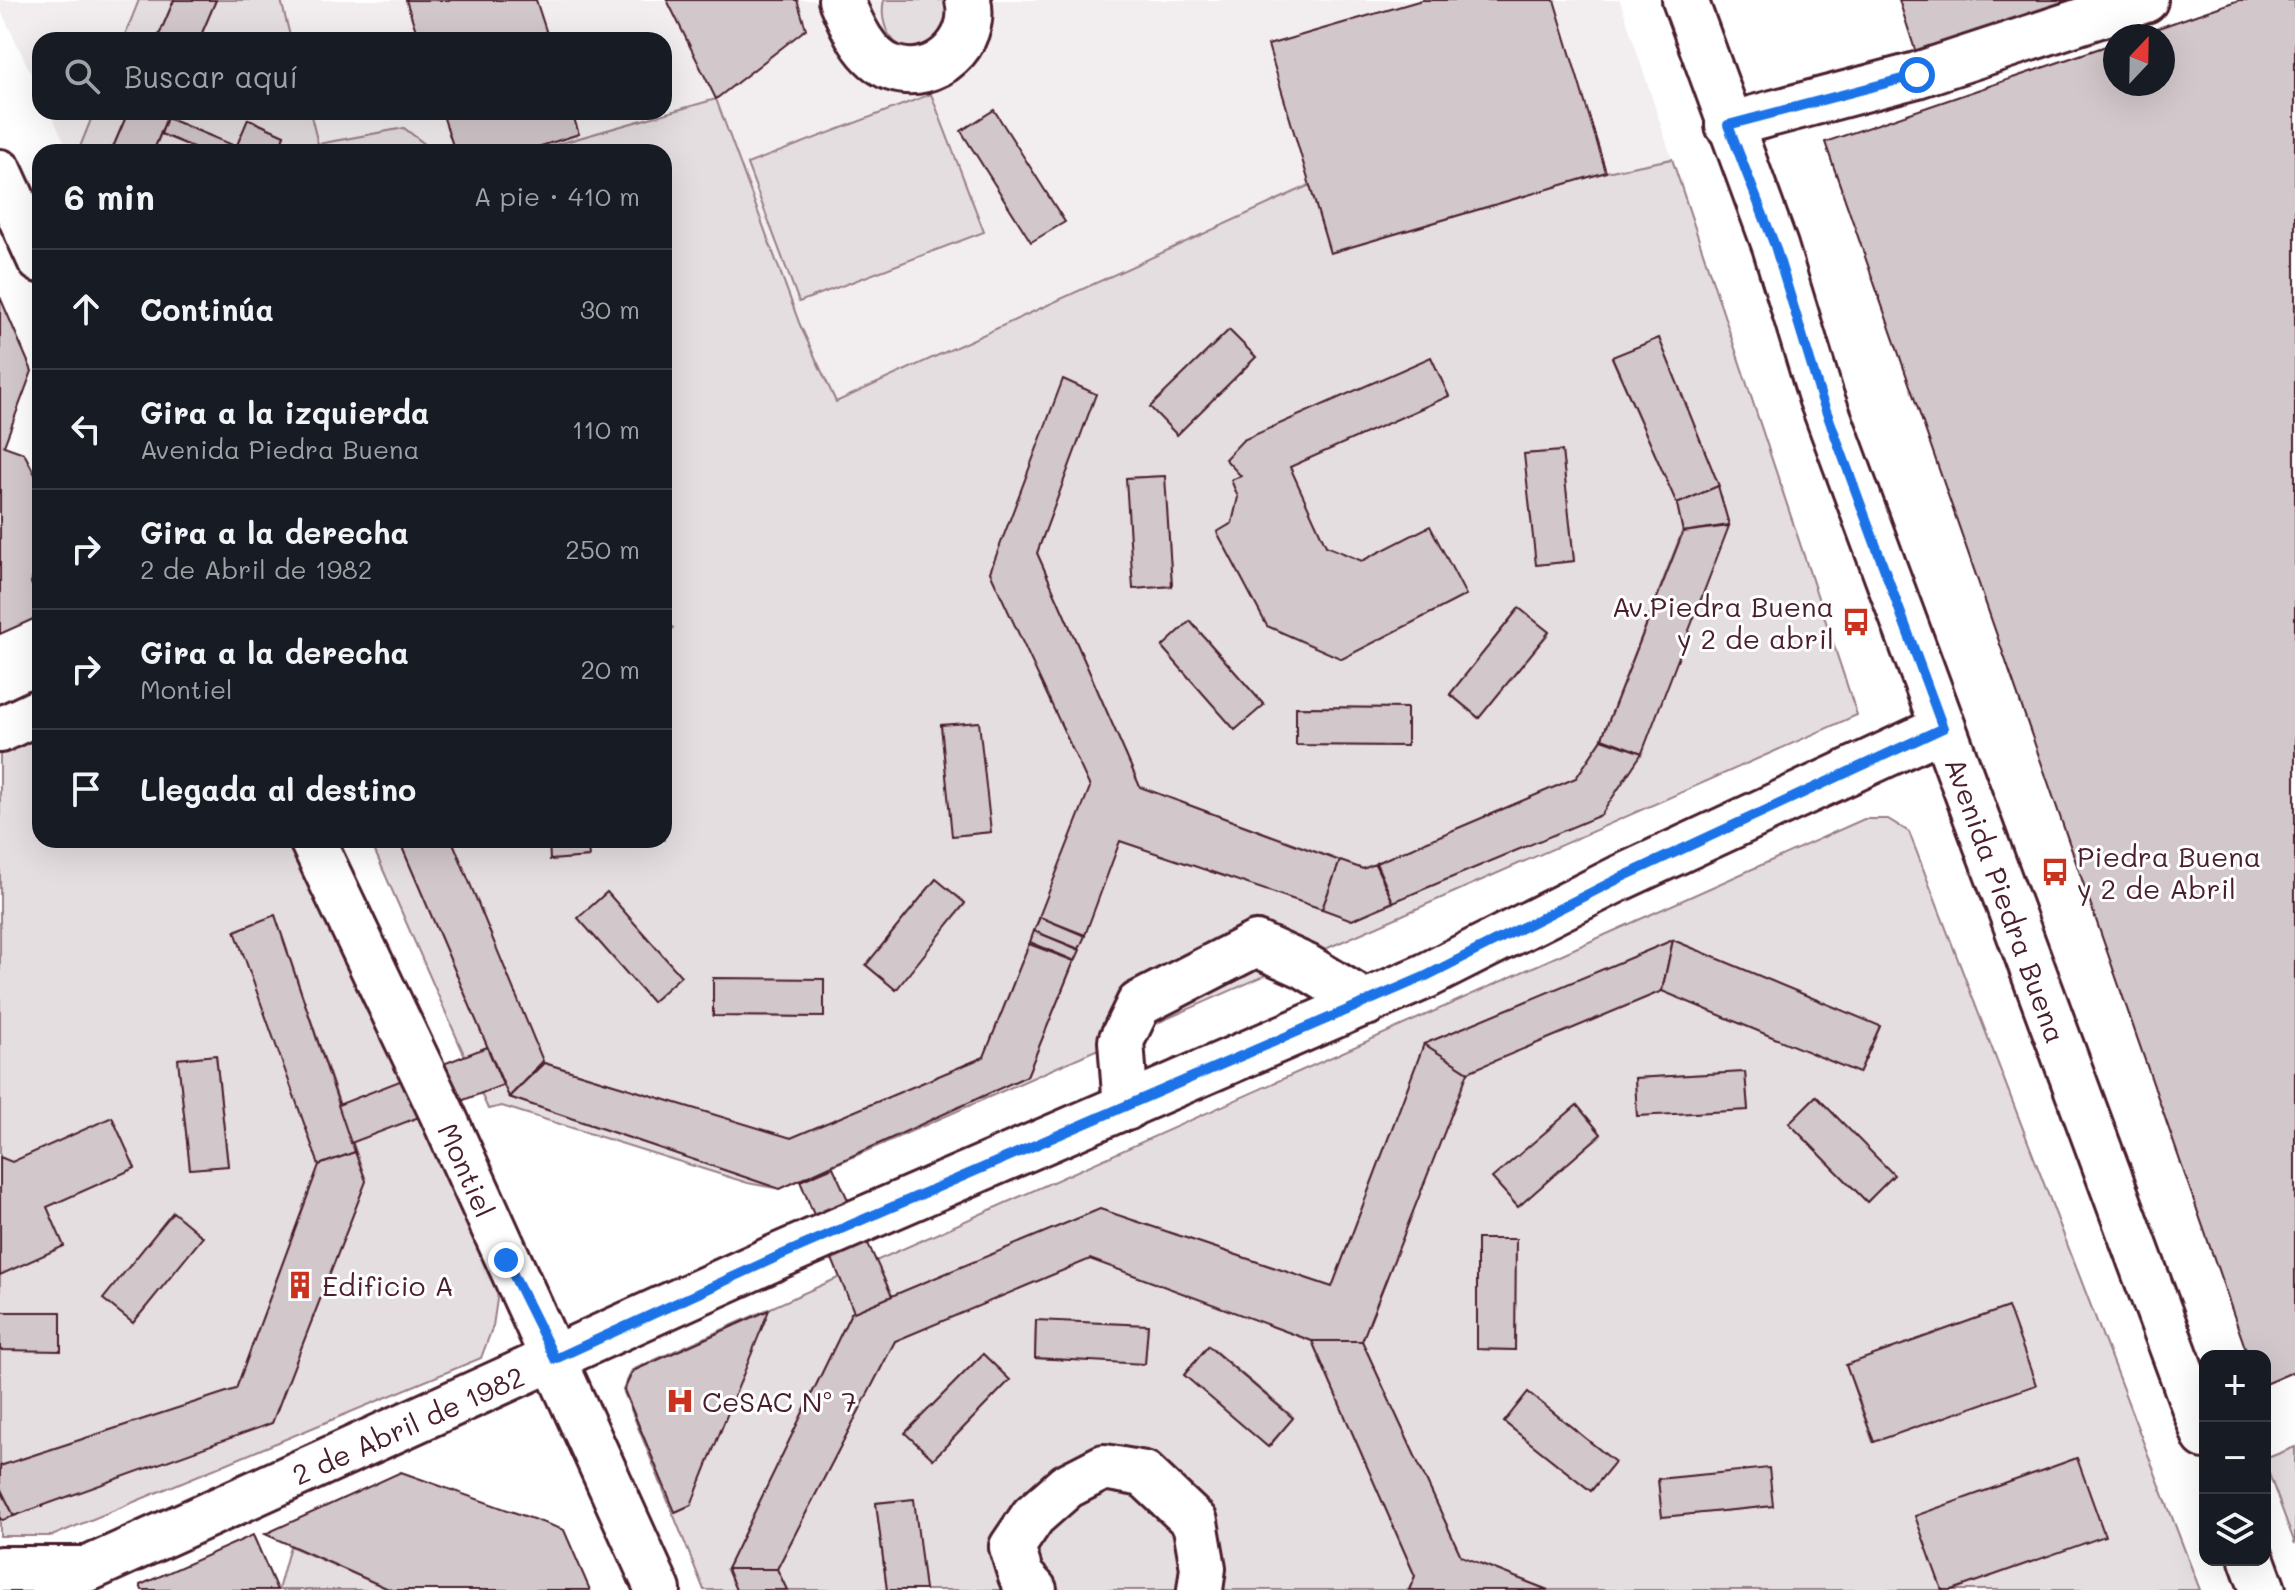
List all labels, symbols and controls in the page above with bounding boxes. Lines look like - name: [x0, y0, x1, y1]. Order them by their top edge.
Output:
- north arrow: [2103, 24, 2175, 96]
- search box: [32, 32, 672, 120]
- icon: search: [60, 54, 104, 98]
- text: Buscar aquí: [124, 56, 298, 96]
- route start: [1899, 57, 1935, 93]
- text: 6 min: [64, 174, 155, 219]
- text: A pie · 410 m: [474, 179, 640, 213]
- icon: ahead: [64, 287, 108, 331]
- text: Continúa: [140, 289, 274, 329]
- text: 30 m: [580, 292, 640, 326]
- text: Gira a la izquierda: [140, 392, 429, 432]
- icon: left: [64, 407, 108, 451]
- text: 110 m: [572, 412, 640, 446]
- text: Avenida Piedra Buena: [140, 432, 420, 466]
- text: Gira a la derecha: [140, 512, 409, 552]
- icon: right: [64, 527, 108, 571]
- text: 250 m: [565, 532, 640, 566]
- text: 2 de Abril de 1982: [140, 552, 372, 586]
- place label: Av.Piedra Buena y 2 de abril: [1612, 588, 1834, 656]
- bus stop icon: Av.Piedra Buena y 2 de abril: [1841, 607, 1871, 637]
- text: Gira a la derecha: [140, 632, 409, 672]
- icon: right: [64, 647, 108, 691]
- text: 20 m: [580, 652, 640, 686]
- text: Montiel: [140, 672, 233, 706]
- street label: Avenida Piedra Buena: [1938, 752, 2074, 1048]
- icon: arrive: [64, 767, 108, 811]
- text: Llegada al destino: [140, 769, 416, 809]
- place label: Piedra Buena y 2 de Abril: [2077, 838, 2261, 906]
- bus stop icon: Piedra Buena y 2 de Abril: [2040, 857, 2070, 887]
- street label: Montiel: [430, 1117, 504, 1223]
- route end: [488, 1242, 524, 1278]
- place label: Edificio A: [322, 1267, 454, 1303]
- building icon: Edificio A: [285, 1270, 315, 1300]
- map controls: [2199, 1350, 2271, 1566]
- button: +: [2199, 1350, 2271, 1422]
- street label: 2 de Abril de 1982: [286, 1358, 530, 1492]
- place label: CeSAC Nº 7: [702, 1383, 857, 1419]
- hospital icon: CeSAC Nº 7: [665, 1386, 695, 1416]
- button: −: [2199, 1422, 2271, 1494]
- button: layers: [2199, 1494, 2271, 1566]

